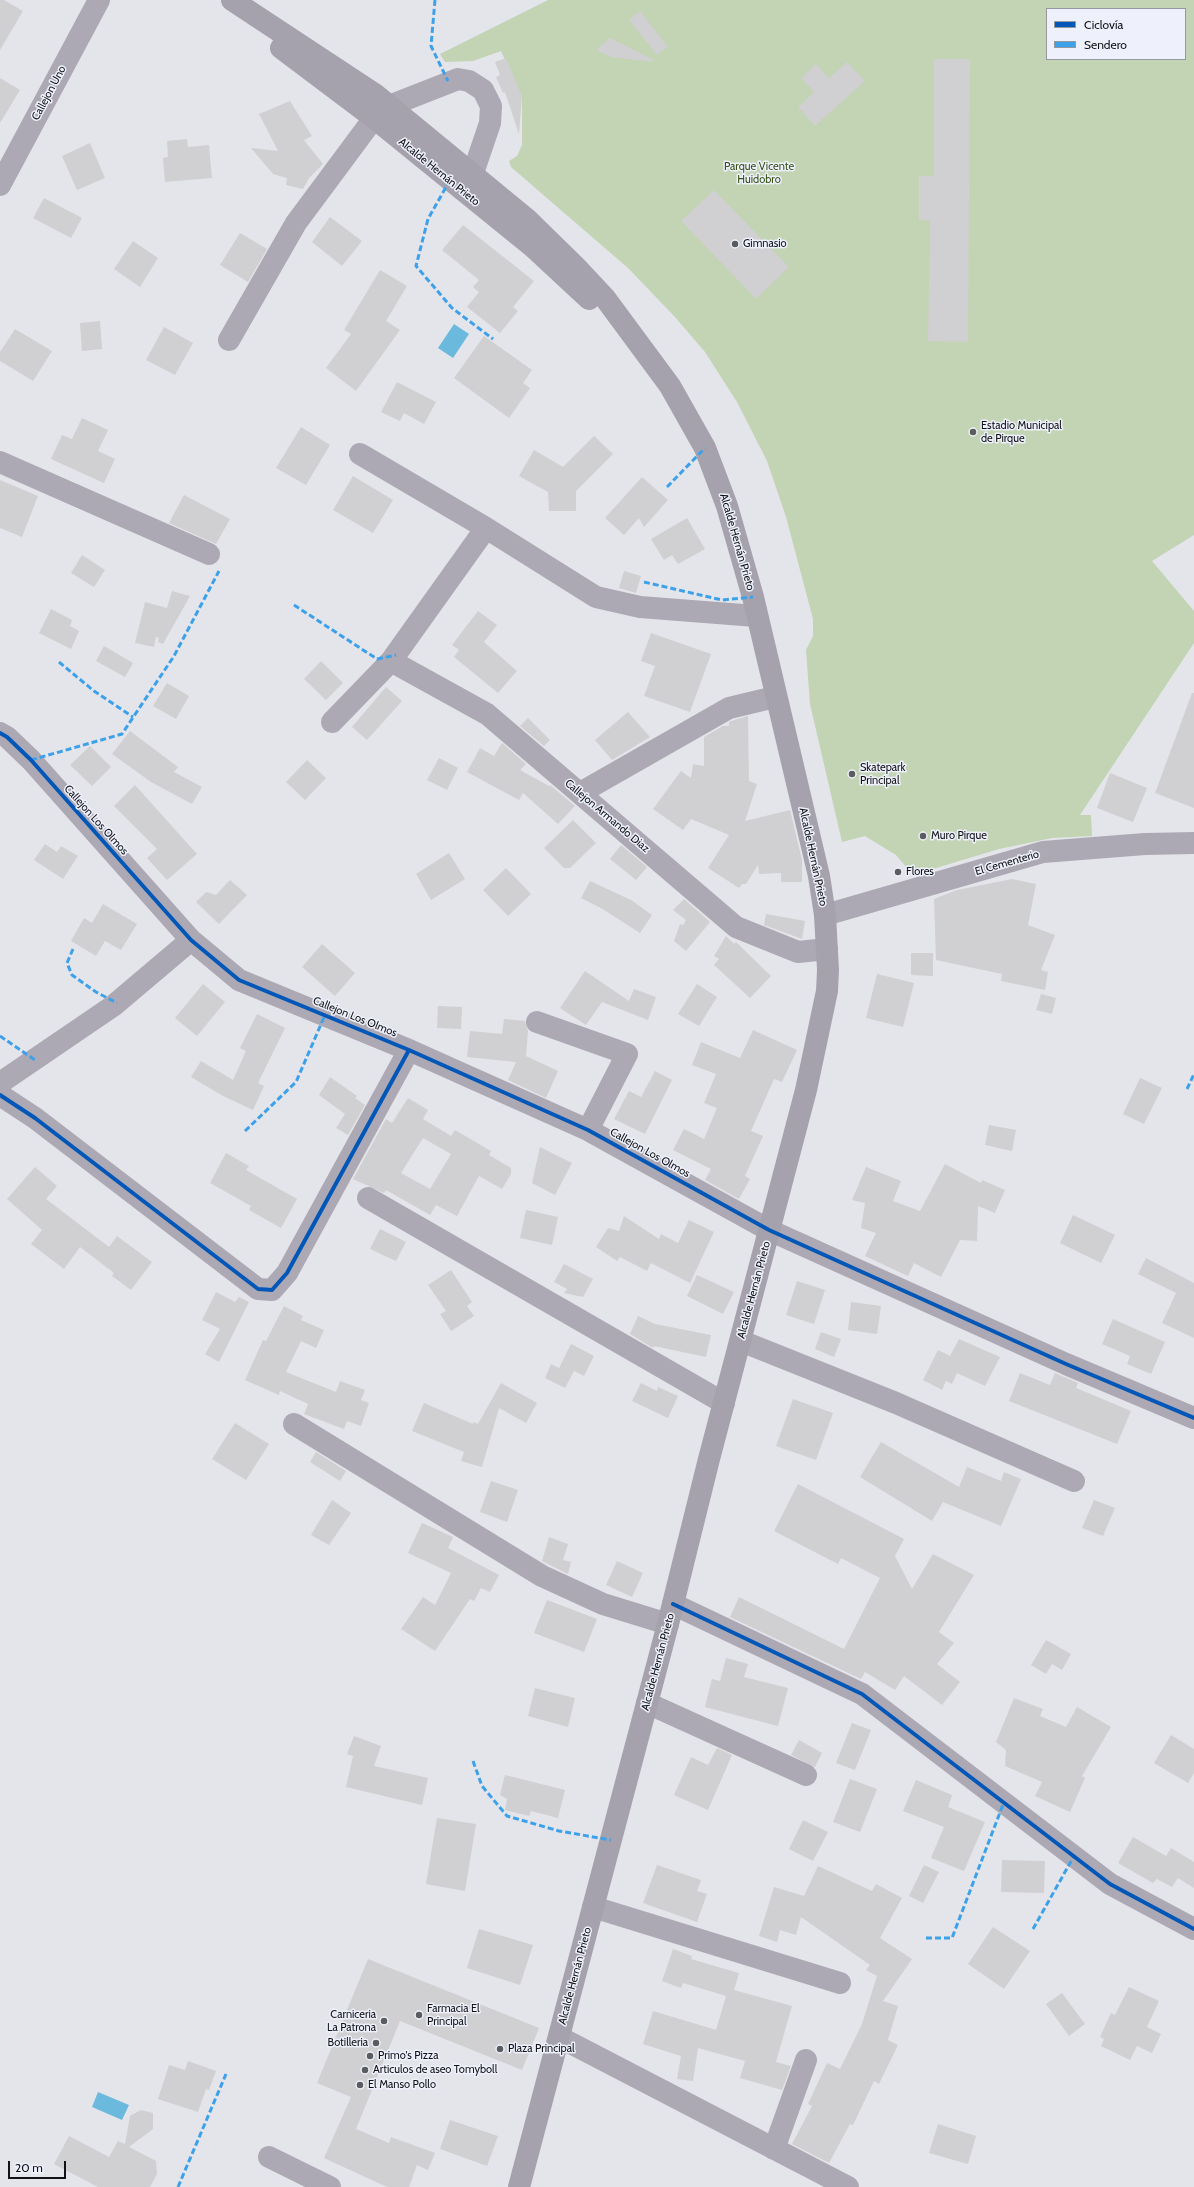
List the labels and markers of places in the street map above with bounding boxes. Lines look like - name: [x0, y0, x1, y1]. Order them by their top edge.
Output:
- place label: Gimnasio: [743, 237, 787, 251]
- marker: Gimnasio: [730, 239, 740, 249]
- place label: Estadio Municipal de Pirque: [981, 419, 1062, 445]
- marker: Estadio Municipal de Pirque: [968, 427, 978, 437]
- place label: Skatepark Principal: [860, 761, 906, 787]
- marker: Skatepark Principal: [847, 769, 857, 779]
- place label: Muro Pirque: [931, 829, 987, 843]
- marker: Muro Pirque: [918, 831, 928, 841]
- place label: Flores: [906, 865, 934, 879]
- marker: Flores: [893, 867, 903, 877]
- place label: Farmacia El Principal: [427, 2002, 480, 2028]
- place label: Carniceria La Patrona: [327, 2008, 376, 2034]
- marker: Farmacia El Principal: [414, 2010, 424, 2020]
- marker: Carniceria La Patrona: [379, 2016, 389, 2026]
- place label: Botilleria: [328, 2036, 368, 2050]
- marker: Botilleria: [371, 2038, 381, 2048]
- place label: Plaza Principal: [508, 2042, 575, 2056]
- marker: Plaza Principal: [495, 2044, 505, 2054]
- place label: Primo's Pizza: [378, 2049, 438, 2063]
- marker: Primo's Pizza: [365, 2051, 375, 2061]
- place label: Articulos de aseo Tomyboll: [373, 2063, 497, 2077]
- marker: Articulos de aseo Tomyboll: [360, 2065, 370, 2075]
- place label: El Manso Pollo: [368, 2078, 436, 2092]
- marker: El Manso Pollo: [355, 2080, 365, 2090]

